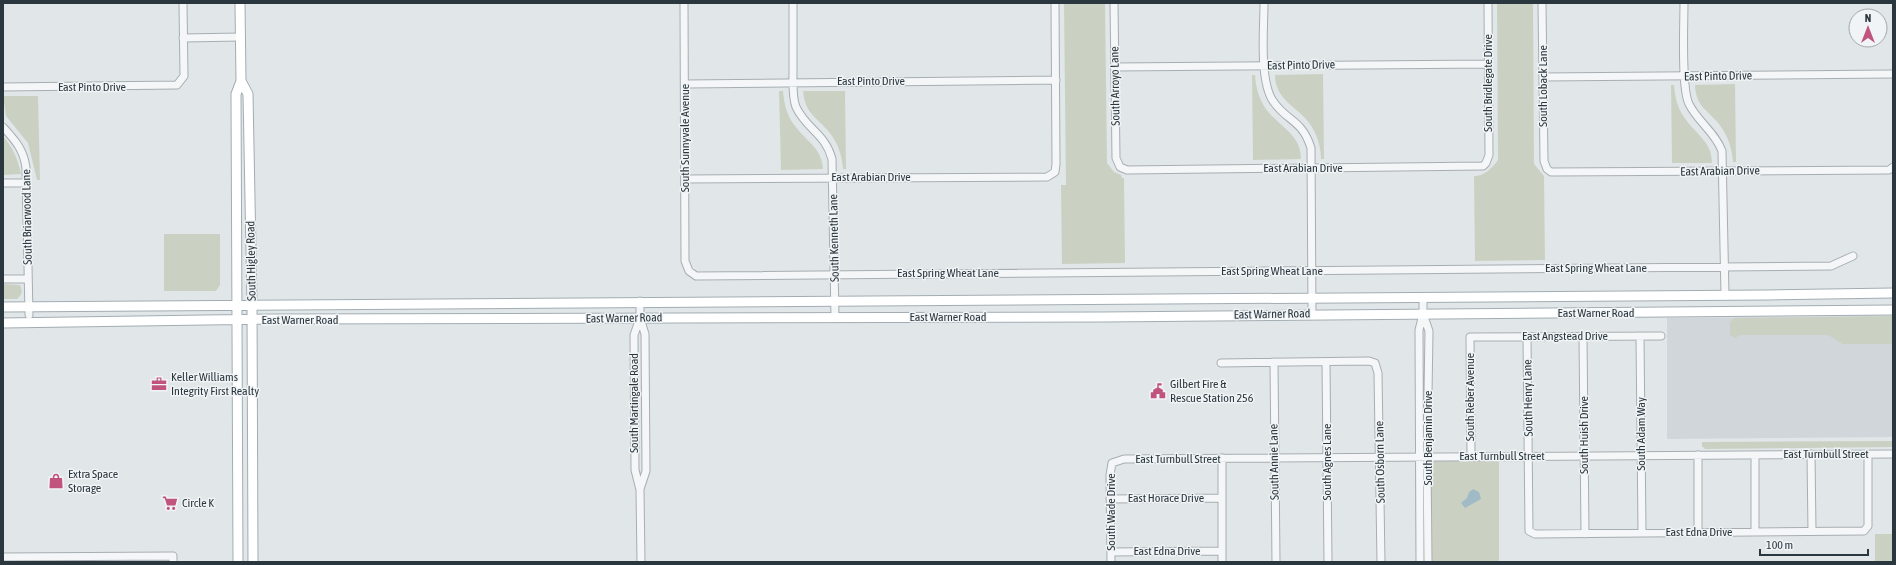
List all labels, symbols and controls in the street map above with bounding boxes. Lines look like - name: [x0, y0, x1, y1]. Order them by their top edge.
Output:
- north arrow: [1848, 8, 1888, 48]
- text: N: [1865, 12, 1871, 24]
- street label: South Bridlegate Drive: [1481, 34, 1495, 132]
- street label: South Loback Lane: [1536, 45, 1550, 127]
- street label: South Arroyo Lane: [1107, 46, 1123, 126]
- street label: East Pinto Drive: [1267, 57, 1335, 73]
- street label: East Pinto Drive: [1684, 68, 1752, 84]
- street label: East Pinto Drive: [837, 74, 905, 88]
- street label: East Pinto Drive: [58, 80, 126, 94]
- street label: South Sunnyvale Avenue: [678, 84, 692, 192]
- street label: East Arabian Drive: [1263, 161, 1343, 175]
- street label: East Arabian Drive: [1680, 163, 1760, 179]
- street label: South Briarwood Lane: [19, 169, 35, 265]
- street label: East Arabian Drive: [831, 170, 911, 184]
- street label: South Kenneth Lane: [826, 194, 842, 282]
- street label: South Higley Road: [243, 221, 259, 301]
- street label: East Spring Wheat Lane: [1545, 261, 1647, 275]
- street label: East Spring Wheat Lane: [1221, 264, 1323, 278]
- street label: East Spring Wheat Lane: [897, 266, 999, 280]
- street label: East Warner Road: [1233, 306, 1311, 322]
- street label: East Warner Road: [1558, 306, 1634, 320]
- street label: East Warner Road: [585, 310, 663, 326]
- street label: East Warner Road: [910, 310, 986, 324]
- street label: East Warner Road: [262, 313, 338, 327]
- street label: East Angstead Drive: [1522, 329, 1608, 343]
- street label: South Martingale Road: [627, 353, 641, 453]
- street label: South Reber Avenue: [1463, 353, 1477, 441]
- street label: South Henry Lane: [1520, 359, 1536, 437]
- place label: Keller Williams Integrity First Realty: [171, 370, 259, 398]
- office icon: Keller Williams Integrity First Realty: [150, 375, 168, 393]
- place label: Gilbert Fire & Rescue Station 256: [1170, 377, 1254, 405]
- public building icon: Gilbert Fire & Rescue Station 256: [1149, 382, 1167, 400]
- street label: South Benjamin Drive: [1421, 391, 1435, 485]
- street label: South Huish Drive: [1577, 396, 1591, 474]
- street label: South Adam Way: [1634, 397, 1648, 471]
- street label: South Osborn Lane: [1372, 421, 1388, 503]
- street label: South Agnes Lane: [1320, 423, 1334, 501]
- street label: South Annie Lane: [1266, 424, 1282, 500]
- street label: East Turnbull Street: [1783, 447, 1869, 461]
- street label: East Turnbull Street: [1459, 449, 1545, 463]
- street label: East Turnbull Street: [1135, 452, 1221, 466]
- place label: Extra Space Storage: [68, 467, 118, 495]
- shop icon: Extra Space Storage: [47, 472, 65, 490]
- street label: South Wade Drive: [1104, 473, 1118, 551]
- street label: East Horace Drive: [1128, 491, 1204, 505]
- supermarket icon: Circle K: [161, 494, 179, 512]
- place label: Circle K: [182, 496, 214, 510]
- street label: East Edna Drive: [1665, 525, 1733, 539]
- scale bar: [1760, 531, 1868, 557]
- text: 100 m: [1766, 538, 1793, 552]
- street label: East Edna Drive: [1133, 544, 1201, 558]

